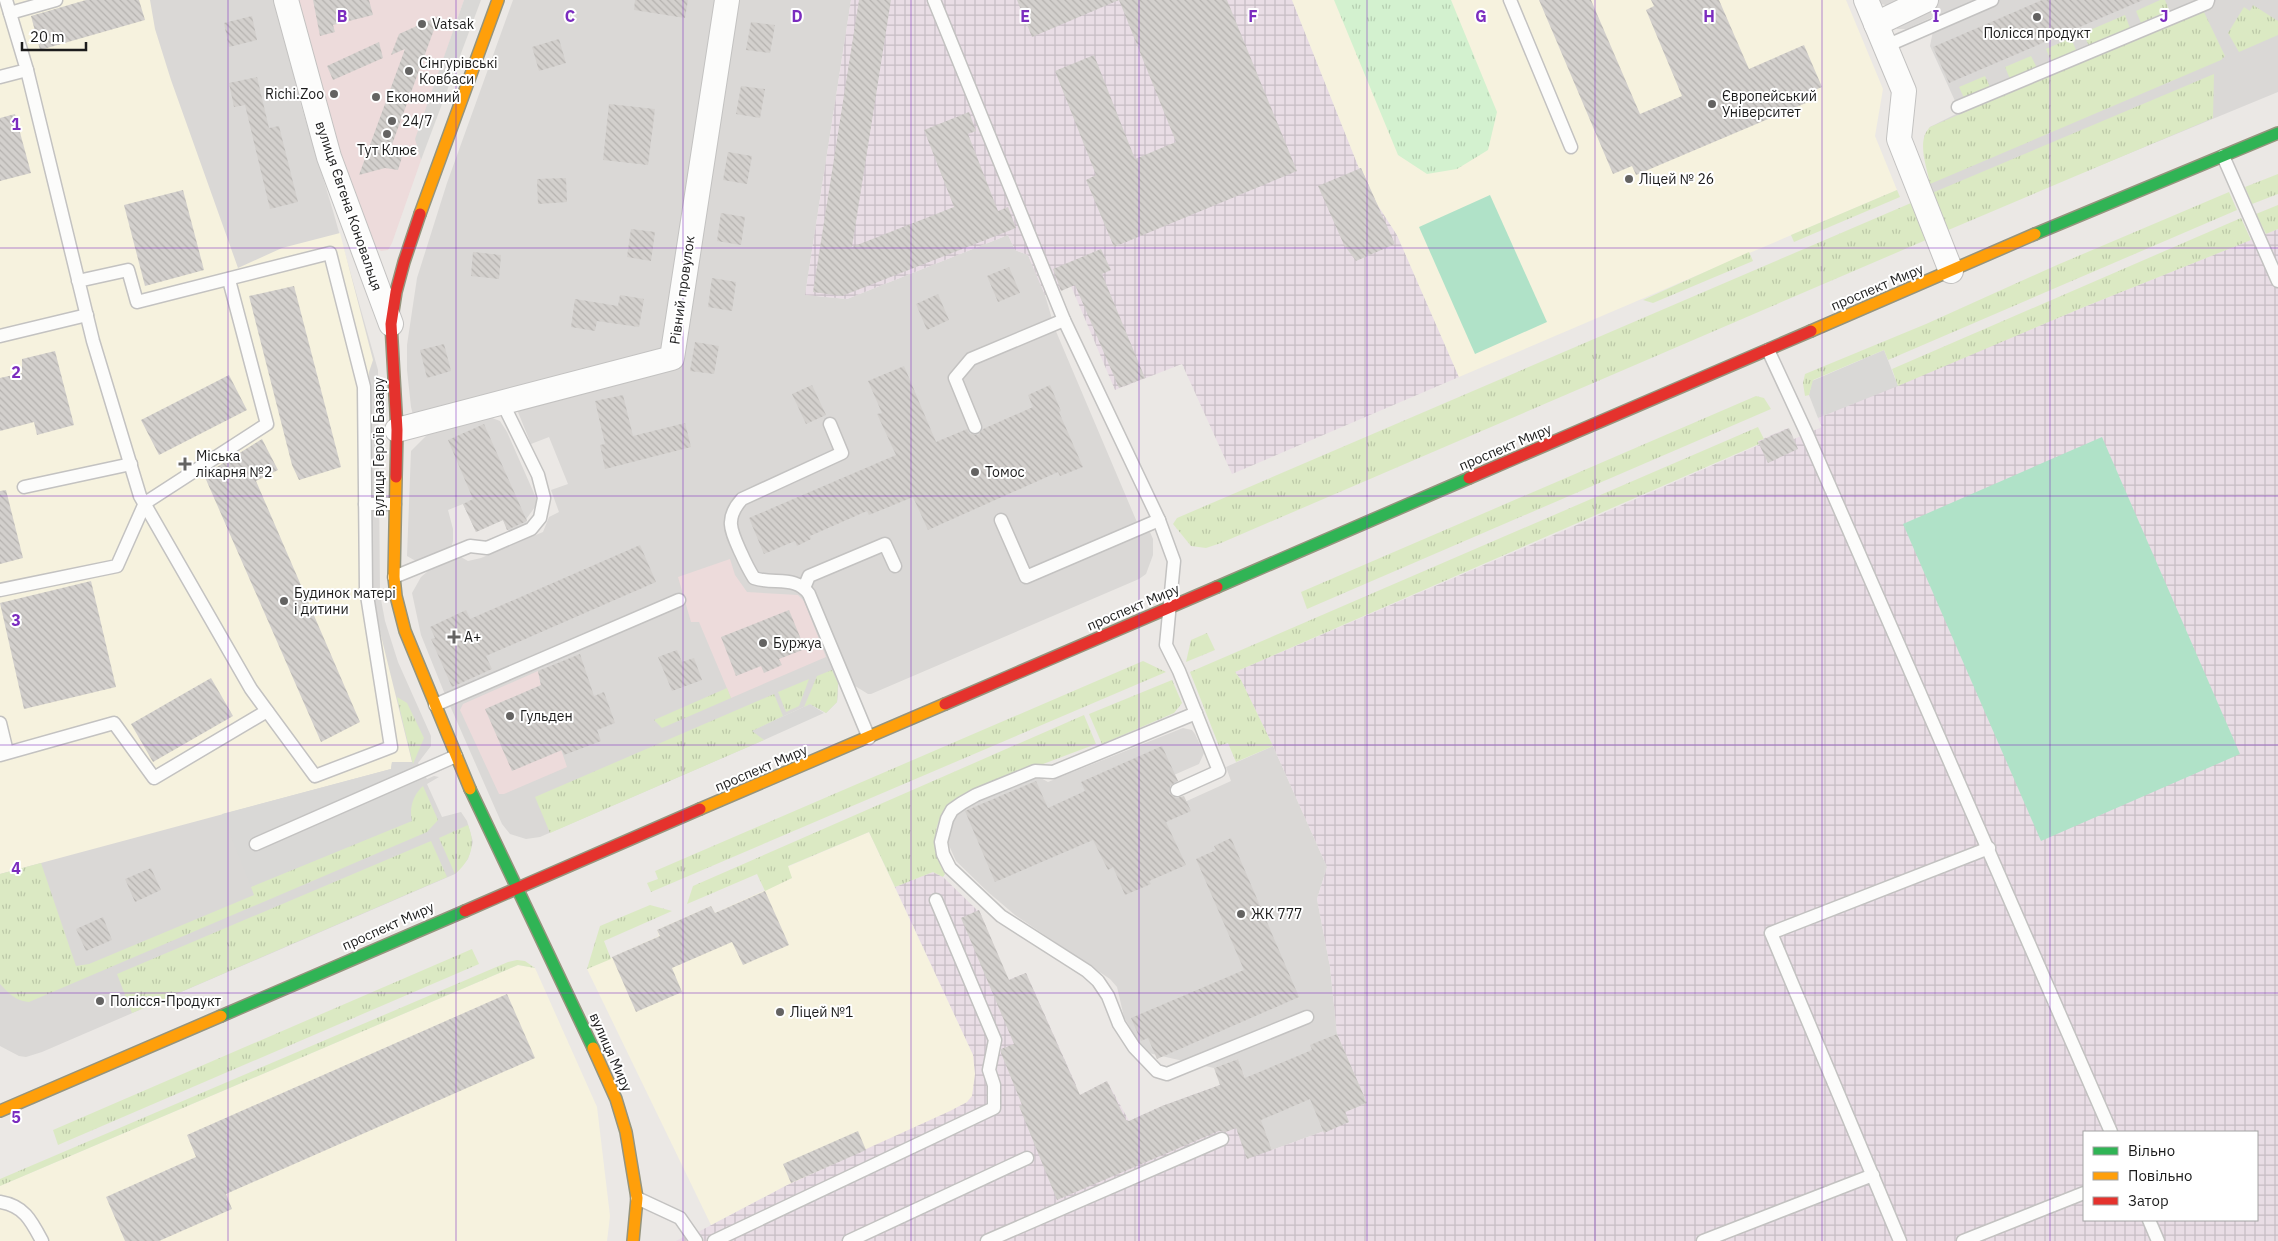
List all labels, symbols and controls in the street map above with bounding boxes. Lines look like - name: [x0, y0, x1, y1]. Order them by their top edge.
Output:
- text: B: [337, 6, 348, 26]
- text: C: [565, 6, 575, 26]
- text: D: [791, 6, 803, 26]
- text: E: [1020, 6, 1030, 26]
- text: F: [1248, 6, 1258, 26]
- text: G: [1475, 6, 1487, 26]
- text: H: [1703, 6, 1715, 26]
- text: I: [1933, 6, 1940, 26]
- text: J: [2160, 6, 2168, 26]
- marker: Полісся продукт: [2031, 11, 2043, 23]
- place label: Vatsak: [432, 15, 475, 33]
- marker: Vatsak: [416, 18, 428, 30]
- scale bar: [22, 20, 86, 52]
- place label: Полісся продукт: [1983, 24, 2091, 42]
- text: 20 m: [30, 27, 65, 46]
- place label: Сінгурівські Ковбаси: [419, 54, 498, 88]
- marker: Сінгурівські Ковбаси: [403, 65, 415, 77]
- place label: Richi.Zoo: [265, 85, 324, 103]
- place label: Європейський Університет: [1722, 87, 1817, 121]
- marker: Richi.Zoo: [328, 88, 340, 100]
- place label: Економний: [386, 88, 460, 106]
- marker: Економний: [370, 91, 382, 103]
- marker: Європейський Університет: [1706, 98, 1718, 110]
- place label: 24/7: [402, 112, 433, 130]
- text: 1: [11, 114, 21, 134]
- marker: 24/7: [386, 115, 398, 127]
- street label: вулиця Євгена Коновальця: [311, 119, 387, 293]
- marker: Тут Клює: [381, 128, 393, 140]
- place label: Тут Клює: [357, 141, 417, 159]
- place label: Ліцей № 26: [1639, 170, 1714, 188]
- marker: Ліцей № 26: [1623, 173, 1635, 185]
- street label: Рівний провулок: [665, 234, 699, 346]
- street label: проспект Миру: [1828, 259, 1926, 315]
- text: 2: [11, 362, 21, 382]
- street label: вулиця Героїв Базару: [370, 377, 388, 517]
- street label: проспект Миру: [1456, 419, 1554, 475]
- place label: Міська лікарня №2: [196, 447, 272, 481]
- marker: Міська лікарня №2: [178, 457, 192, 471]
- place label: Томос: [985, 463, 1025, 481]
- marker: Томос: [969, 466, 981, 478]
- street label: проспект Миру: [1084, 579, 1182, 635]
- place label: Будинок матері і дитини: [294, 584, 396, 618]
- marker: Будинок матері і дитини: [278, 595, 290, 607]
- text: 3: [11, 610, 21, 630]
- place label: A+: [464, 628, 481, 646]
- marker: A+: [448, 631, 460, 643]
- place label: Буржуа: [773, 634, 822, 652]
- marker: Буржуа: [757, 637, 769, 649]
- place label: Гульден: [520, 707, 573, 725]
- marker: Гульден: [504, 710, 516, 722]
- street label: проспект Миру: [712, 740, 810, 796]
- text: 4: [11, 858, 21, 878]
- street label: проспект Миру: [339, 898, 437, 954]
- place label: ЖК 777: [1251, 905, 1302, 923]
- marker: ЖК 777: [1235, 908, 1247, 920]
- place label: Полісся-Продукт: [110, 992, 222, 1010]
- marker: Полісся-Продукт: [94, 995, 106, 1007]
- place label: Ліцей №1: [790, 1003, 853, 1021]
- marker: Ліцей №1: [774, 1006, 786, 1018]
- street label: вулиця Миру: [586, 1010, 636, 1094]
- text: 5: [11, 1107, 21, 1127]
- legend: [2083, 1131, 2258, 1221]
- text: Вільно: [2128, 1141, 2175, 1160]
- text: Повільно: [2128, 1166, 2192, 1185]
- text: Затор: [2128, 1191, 2169, 1210]

